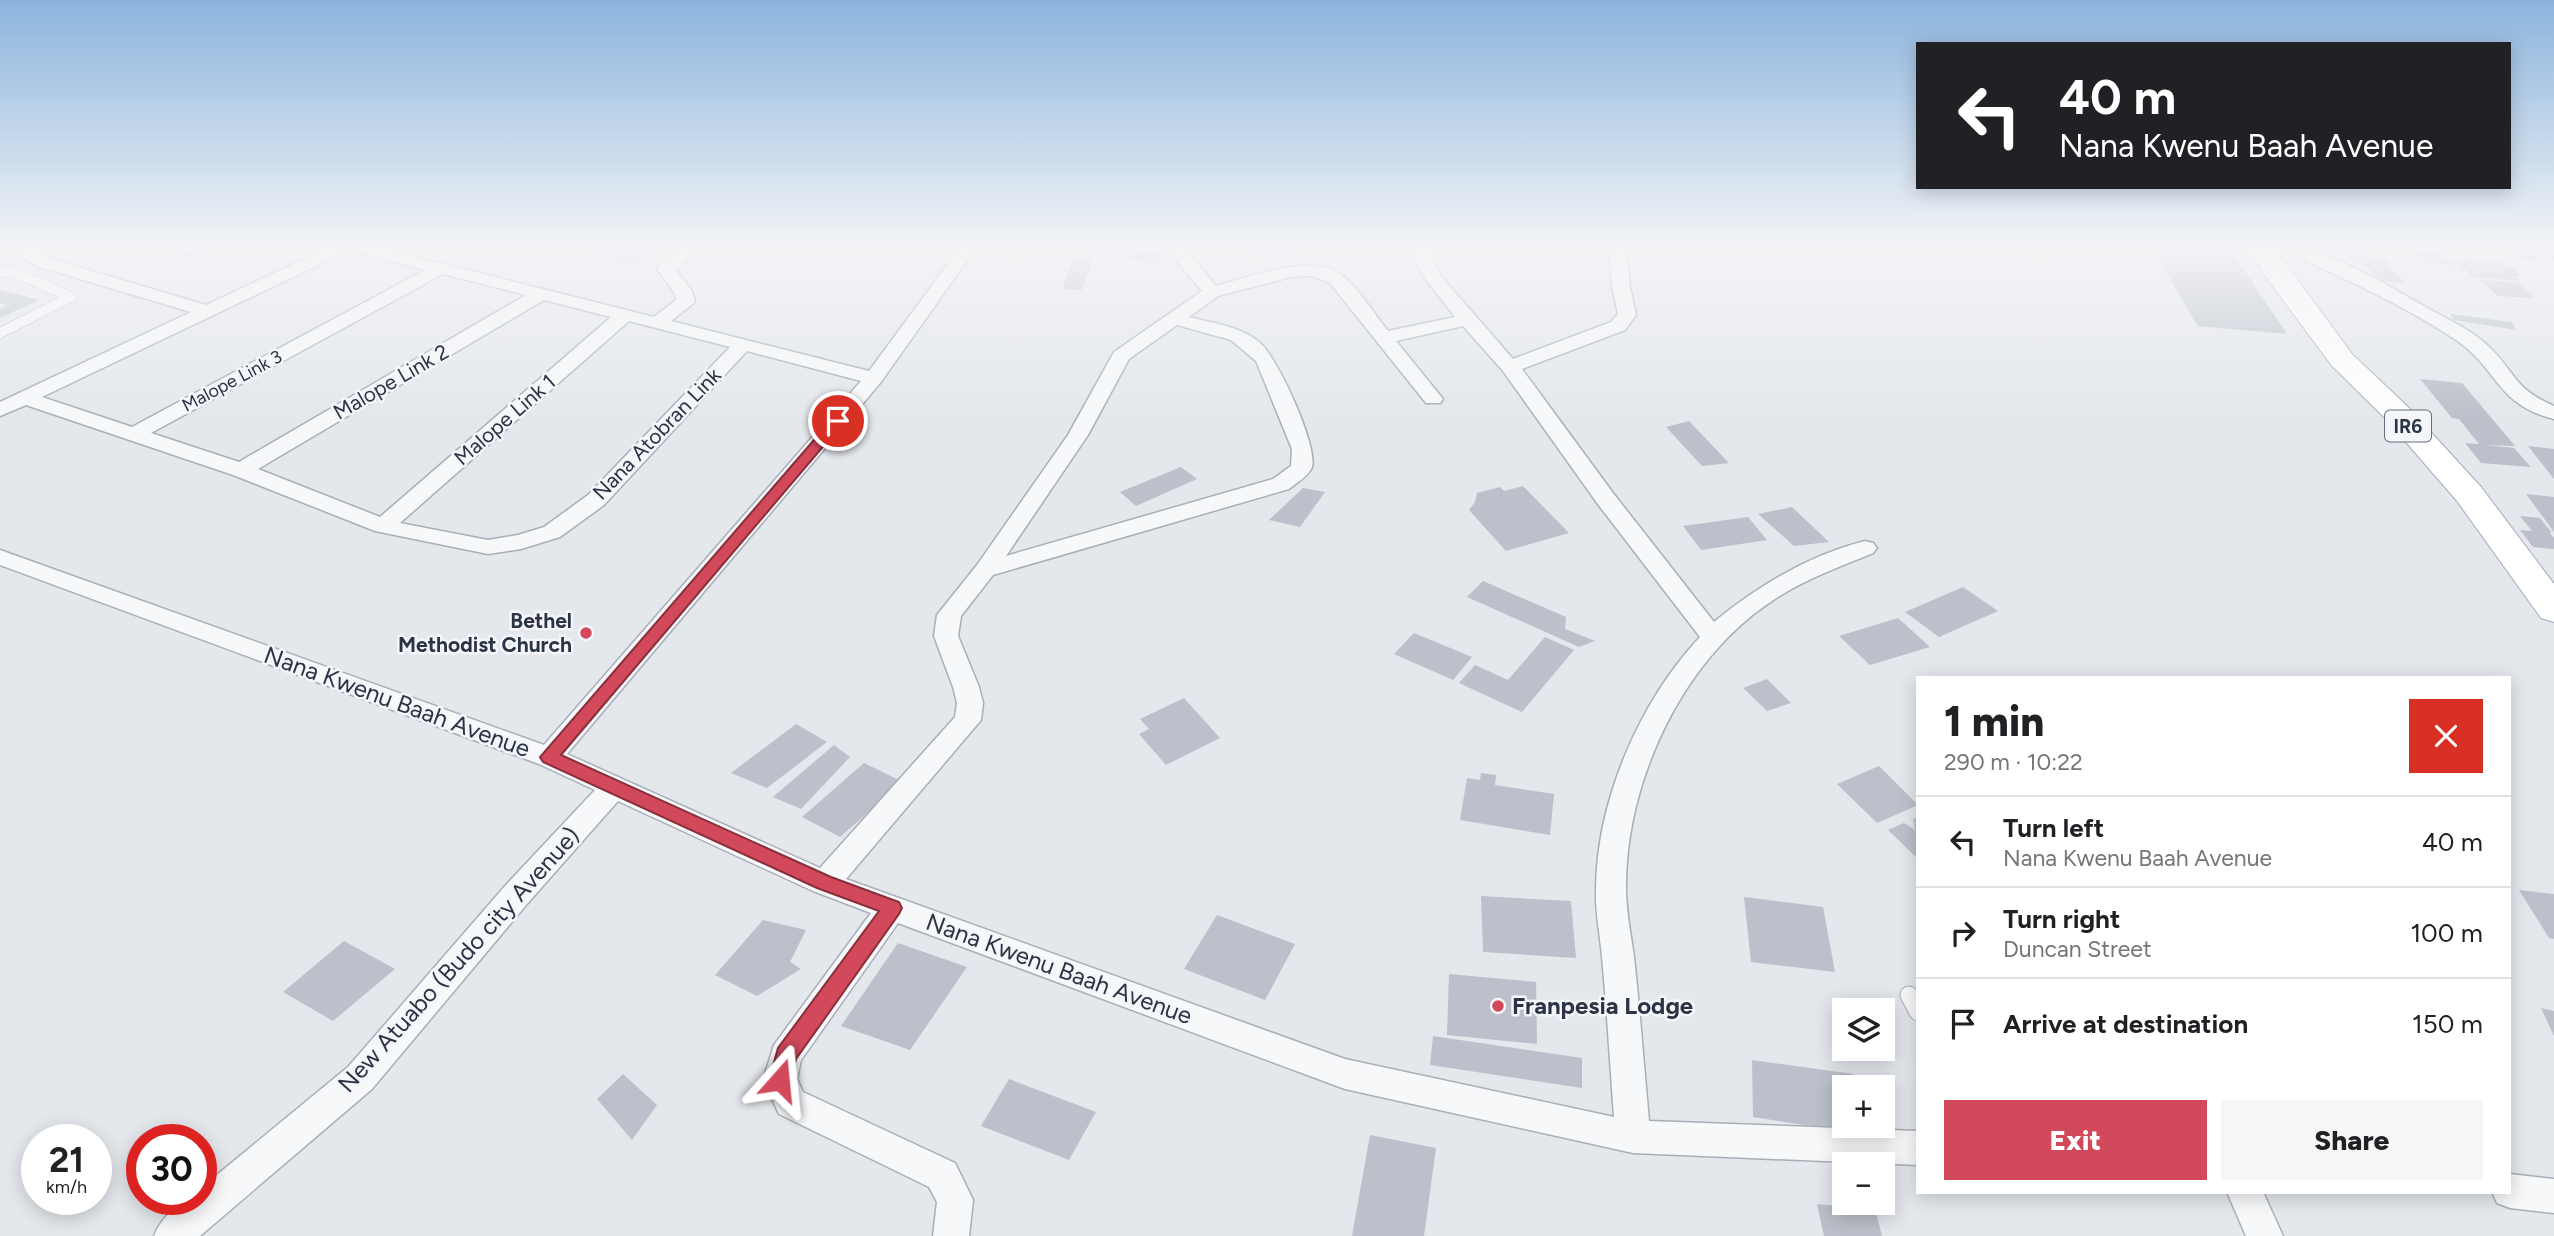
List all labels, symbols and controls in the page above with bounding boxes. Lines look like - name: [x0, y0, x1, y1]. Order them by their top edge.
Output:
- text: 40 m: [2059, 67, 2176, 126]
- icon: left: [1944, 70, 2035, 161]
- text: Nana Kwenu Baah Avenue: [2059, 127, 2433, 165]
- street label: Malope Link 2: [329, 338, 453, 425]
- street label: Malope Link 3: [178, 345, 286, 417]
- street label: Nana Atobran Link: [587, 362, 726, 505]
- street label: Malope Link 1: [449, 369, 560, 470]
- pin: [808, 391, 868, 451]
- icon: arrive: [819, 402, 857, 440]
- road number: IR6: [2385, 410, 2431, 442]
- place label: Bethel Methodist Church: [398, 608, 572, 657]
- marker: Bethel Methodist Church: [578, 625, 594, 641]
- street label: Nana Kwenu Baah Avenue: [260, 640, 534, 763]
- text: 1 min: [1944, 696, 2044, 747]
- button: close: [2409, 699, 2483, 773]
- text: 290 m · 10:22: [1944, 748, 2083, 776]
- text: Turn left: [2003, 812, 2104, 844]
- street label: New Atuabo (Budo city Avenue): [332, 821, 586, 1098]
- icon: left: [1944, 823, 1982, 861]
- text: 40 m: [2422, 826, 2483, 858]
- text: Nana Kwenu Baah Avenue: [2003, 844, 2272, 872]
- text: Turn right: [2003, 903, 2120, 935]
- street label: Nana Kwenu Baah Avenue: [922, 907, 1196, 1030]
- icon: right: [1944, 914, 1982, 952]
- text: 100 m: [2410, 917, 2483, 949]
- text: Duncan Street: [2003, 935, 2152, 963]
- place label: Franpesia Lodge: [1512, 991, 1693, 1020]
- marker: Franpesia Lodge: [1490, 998, 1506, 1014]
- map controls: [1832, 998, 1895, 1215]
- button: layers: [1832, 998, 1895, 1061]
- icon: arrive: [1944, 1005, 1982, 1043]
- text: Arrive at destination: [2003, 1008, 2248, 1040]
- text: 150 m: [2412, 1008, 2483, 1040]
- position arrow: [743, 1043, 817, 1117]
- button: +: [1832, 1075, 1895, 1138]
- button: Exit: [1944, 1100, 2207, 1180]
- button: Share: [2221, 1100, 2483, 1180]
- speed limit sign: 30: [126, 1124, 217, 1215]
- text: 21: [49, 1139, 84, 1181]
- button: −: [1832, 1152, 1895, 1215]
- text: km/h: [46, 1176, 87, 1198]

